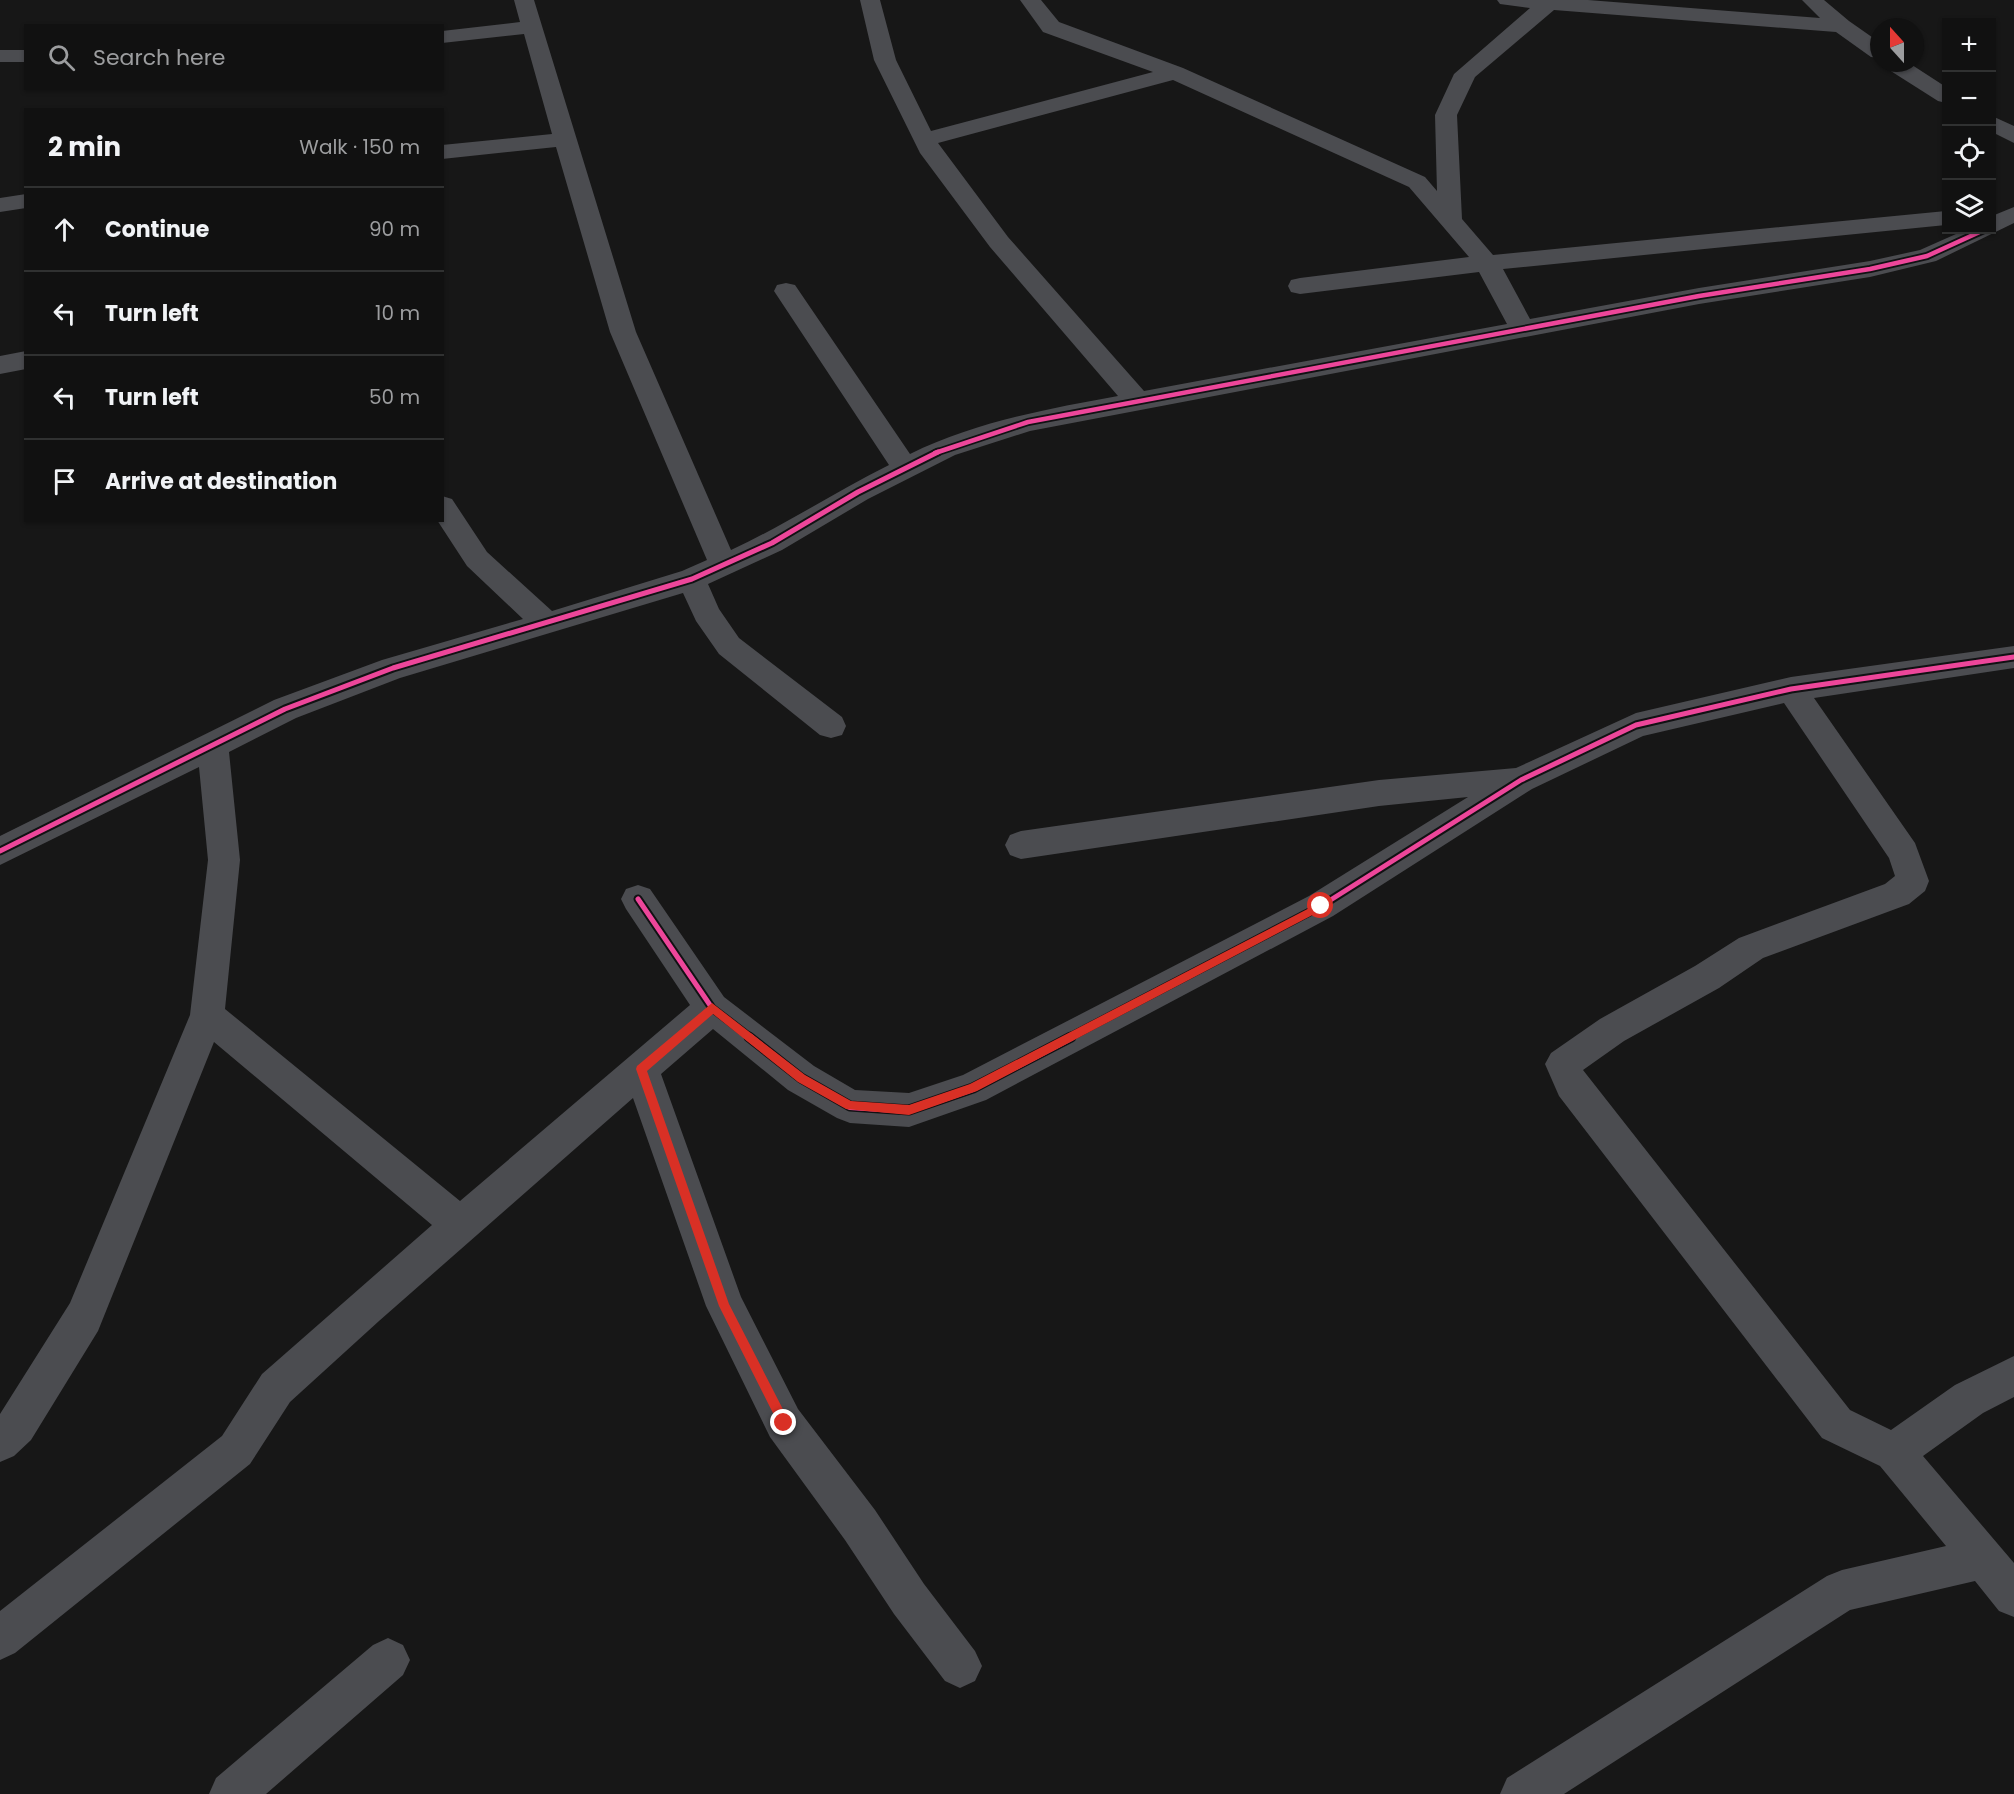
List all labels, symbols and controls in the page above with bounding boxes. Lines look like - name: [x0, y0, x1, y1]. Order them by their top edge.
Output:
- north arrow: [1870, 18, 1924, 72]
- map controls: [1942, 18, 1996, 234]
- button: +: [1942, 18, 1996, 72]
- search box: [24, 24, 444, 90]
- icon: search: [45, 41, 78, 74]
- text: Search here: [93, 42, 226, 73]
- button: −: [1942, 72, 1996, 126]
- button: locate: [1942, 126, 1996, 180]
- text: 2 min: [48, 129, 121, 165]
- text: Walk · 150 m: [299, 133, 420, 161]
- button: layers: [1942, 180, 1996, 234]
- icon: ahead: [48, 213, 81, 246]
- text: Continue: [105, 214, 209, 245]
- text: 90 m: [369, 215, 420, 243]
- icon: left: [48, 297, 81, 330]
- text: Turn left: [105, 298, 199, 329]
- text: 10 m: [375, 299, 420, 327]
- icon: left: [48, 381, 81, 414]
- text: Turn left: [105, 382, 199, 413]
- text: 50 m: [369, 383, 420, 411]
- icon: arrive: [48, 465, 81, 498]
- text: Arrive at destination: [105, 466, 337, 497]
- route start: [1307, 892, 1333, 918]
- route end: [770, 1409, 796, 1435]

